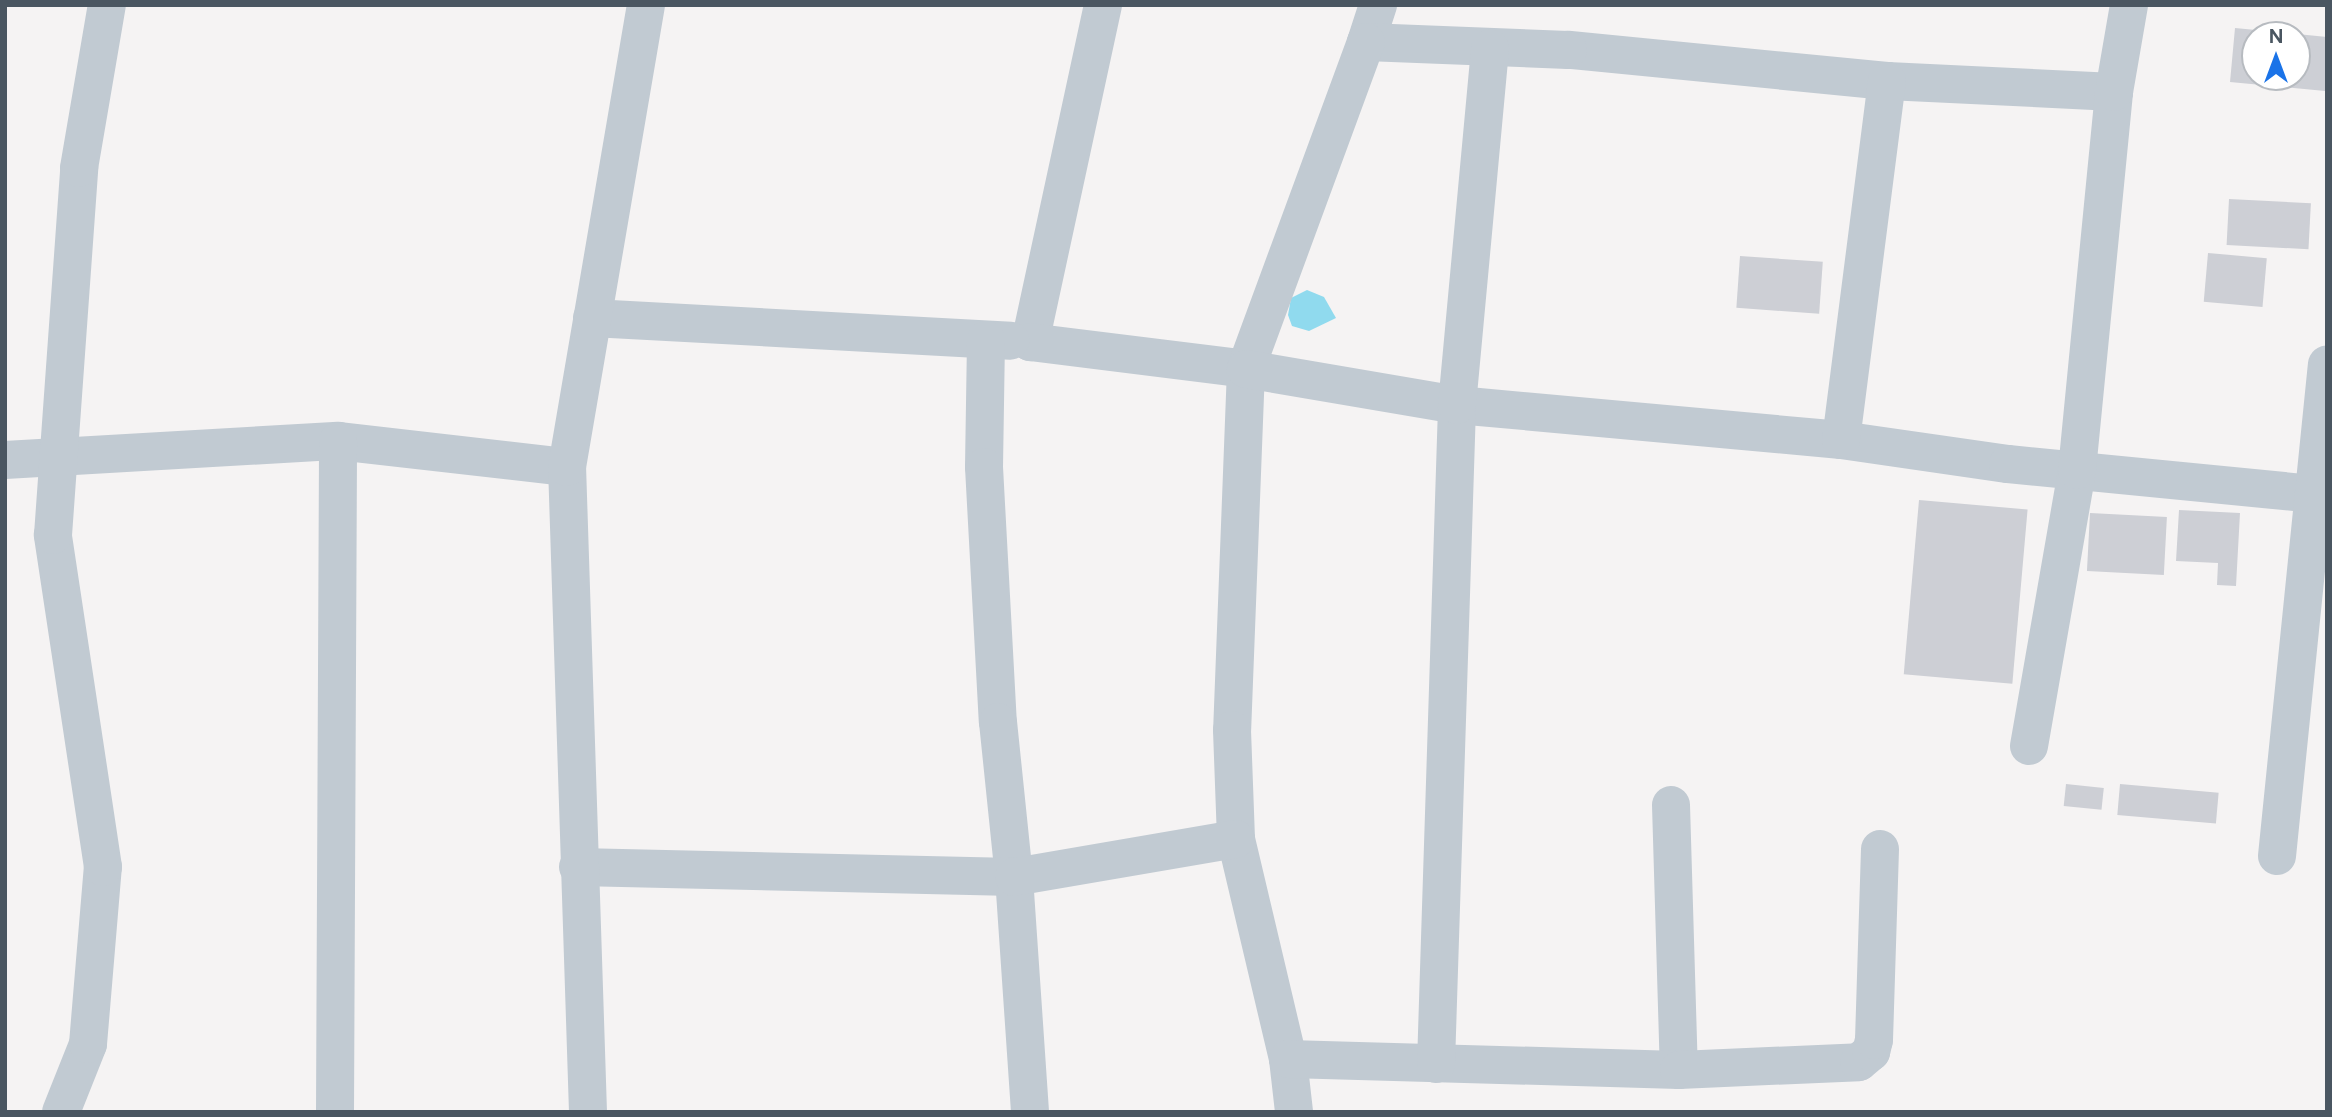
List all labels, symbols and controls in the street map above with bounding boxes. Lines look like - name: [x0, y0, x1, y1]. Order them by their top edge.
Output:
- north arrow: [2241, 21, 2311, 91]
- text: N: [2269, 25, 2283, 48]

